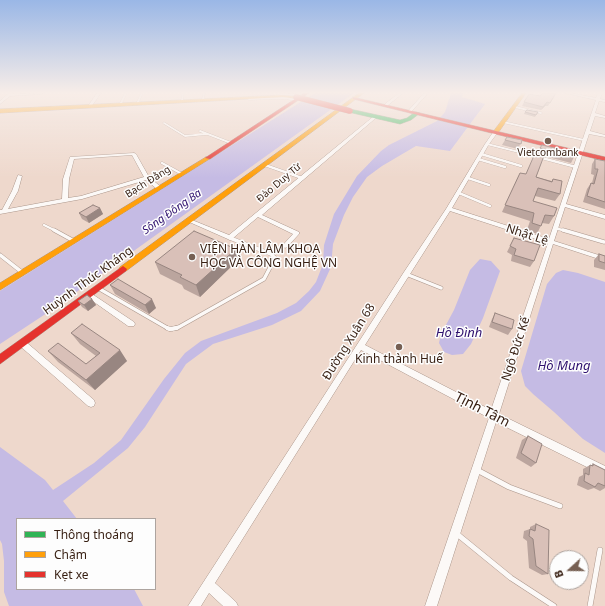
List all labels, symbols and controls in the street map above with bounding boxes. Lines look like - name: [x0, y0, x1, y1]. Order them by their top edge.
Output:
- marker: Vietcombank: [543, 136, 553, 146]
- place label: Vietcombank: [517, 147, 579, 159]
- street label: Đào Duy Từ: [254, 161, 304, 205]
- street label: Bạch Đằng: [123, 163, 173, 201]
- water label: Sông Đông Ba: [140, 187, 204, 237]
- street label: Nhật Lệ: [504, 221, 550, 249]
- place label: VIỆN HÀN LÂM KHOA HỌC VÀ CÔNG NGHỆ VN: [200, 243, 337, 271]
- street label: Huỳnh Thúc Kháng: [40, 244, 136, 318]
- marker: VIỆN HÀN LÂM KHOA HỌC VÀ CÔNG NGHỆ VN: [187, 252, 197, 262]
- street label: Đường Xuân 68: [320, 301, 378, 383]
- street label: Ngô Đức Kế: [499, 315, 533, 383]
- water label: Hồ Đình: [436, 325, 482, 341]
- marker: Kinh thành Huế: [394, 342, 404, 352]
- place label: Kinh thành Huế: [355, 353, 443, 367]
- water label: Hồ Mung: [537, 358, 591, 374]
- street label: Tịnh Tâm: [451, 389, 513, 431]
- legend: [16, 518, 156, 590]
- text: Thông thoáng: [54, 526, 134, 543]
- text: Chậm: [54, 546, 87, 563]
- north arrow: [549, 550, 589, 590]
- text: Kẹt xe: [54, 566, 89, 583]
- text: B: [550, 568, 567, 580]

